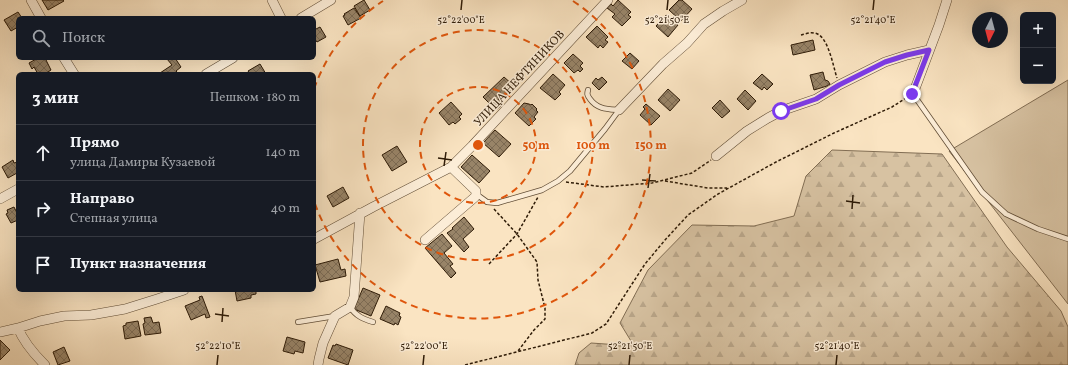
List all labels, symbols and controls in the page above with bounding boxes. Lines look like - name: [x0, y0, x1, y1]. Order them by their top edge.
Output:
- north arrow: [972, 12, 1008, 48]
- map controls: [1020, 12, 1056, 84]
- button: +: [1020, 12, 1056, 48]
- text: 52°22'00"E: [437, 13, 485, 27]
- text: 52°21'50"E: [645, 13, 689, 27]
- text: 52°21'40"E: [850, 13, 896, 27]
- search box: [16, 16, 316, 60]
- icon: search: [30, 27, 52, 49]
- street label: УЛИЦА НЕФТЯНИКОВ: [471, 27, 569, 130]
- text: Поиск: [62, 28, 105, 49]
- button: −: [1020, 48, 1056, 84]
- route end: [903, 85, 921, 103]
- text: 3 мин: [32, 87, 79, 110]
- text: Пешком · 180 m: [210, 89, 300, 107]
- route start: [772, 102, 790, 120]
- text: Прямо: [70, 133, 119, 154]
- centre of rings: [471, 138, 485, 152]
- text: 50 m: [522, 138, 550, 154]
- text: 100 m: [576, 138, 610, 154]
- text: 150 m: [635, 138, 667, 154]
- icon: ahead: [32, 142, 54, 164]
- text: 140 m: [266, 144, 300, 162]
- text: улица Дамиры Кузаевой: [70, 154, 215, 172]
- text: Направо: [70, 189, 134, 210]
- icon: right: [32, 198, 54, 220]
- text: 40 m: [271, 200, 300, 218]
- text: Степная улица: [70, 210, 158, 228]
- icon: arrive: [32, 254, 54, 276]
- text: Пункт назначения: [70, 254, 206, 275]
- text: 52°22'10"E: [195, 339, 241, 353]
- text: 52°22'00"E: [400, 339, 448, 353]
- text: 52°21'50"E: [608, 339, 652, 353]
- text: 52°21'40"E: [814, 339, 860, 353]

